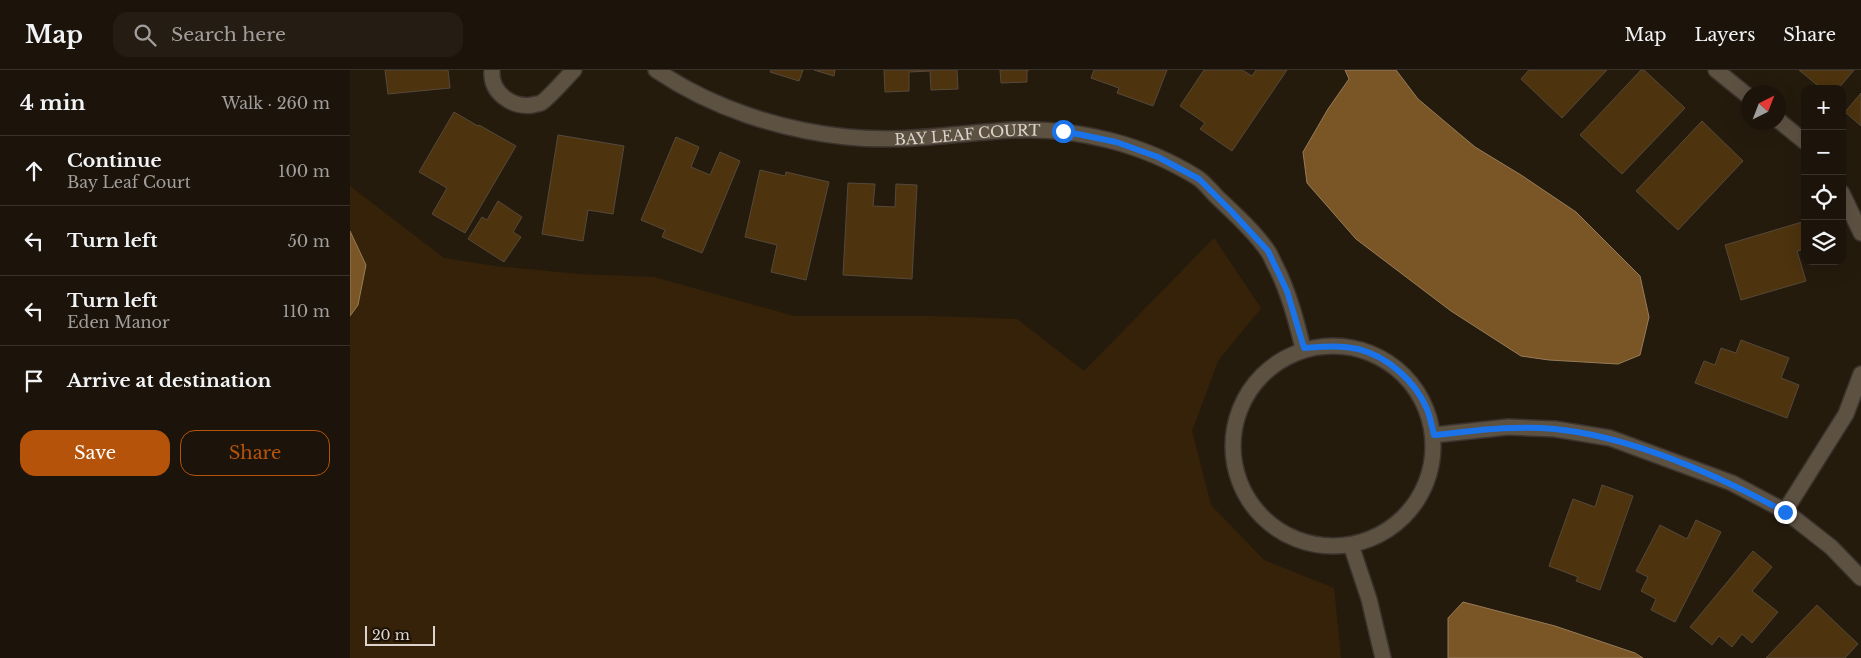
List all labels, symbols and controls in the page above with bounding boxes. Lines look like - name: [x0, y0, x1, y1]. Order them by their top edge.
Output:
- search box: [113, 12, 463, 57]
- text: Map: [25, 20, 83, 49]
- icon: search: [131, 21, 159, 49]
- text: Search here: [171, 23, 286, 46]
- text: Map: [1625, 24, 1666, 46]
- text: Layers: [1694, 24, 1755, 46]
- text: Share: [1783, 24, 1836, 46]
- north arrow: [1741, 85, 1786, 130]
- map controls: [1801, 85, 1846, 265]
- button: +: [1801, 85, 1846, 130]
- text: 4 min: [20, 90, 86, 116]
- text: Walk · 260 m: [222, 93, 330, 113]
- street label: BAY LEAF COURT: [894, 120, 1041, 148]
- route start: [1052, 120, 1075, 143]
- button: −: [1801, 130, 1846, 175]
- text: Continue: [67, 149, 162, 172]
- icon: ahead: [20, 157, 48, 185]
- text: 100 m: [278, 161, 330, 181]
- text: Bay Leaf Court: [67, 172, 191, 192]
- button: locate: [1801, 175, 1846, 220]
- button: layers: [1801, 220, 1846, 265]
- icon: left: [20, 227, 48, 255]
- text: Turn left: [67, 229, 158, 252]
- text: 50 m: [288, 231, 330, 251]
- text: Turn left: [67, 289, 158, 312]
- icon: left: [20, 297, 48, 325]
- text: 110 m: [283, 301, 330, 321]
- text: Eden Manor: [67, 312, 170, 332]
- icon: arrive: [20, 367, 48, 395]
- text: Arrive at destination: [67, 369, 271, 392]
- button: Save: [20, 430, 170, 476]
- button: Share: [180, 430, 330, 476]
- route end: [1774, 501, 1797, 524]
- scale bar: [365, 623, 435, 646]
- text: 20 m: [372, 626, 410, 644]

